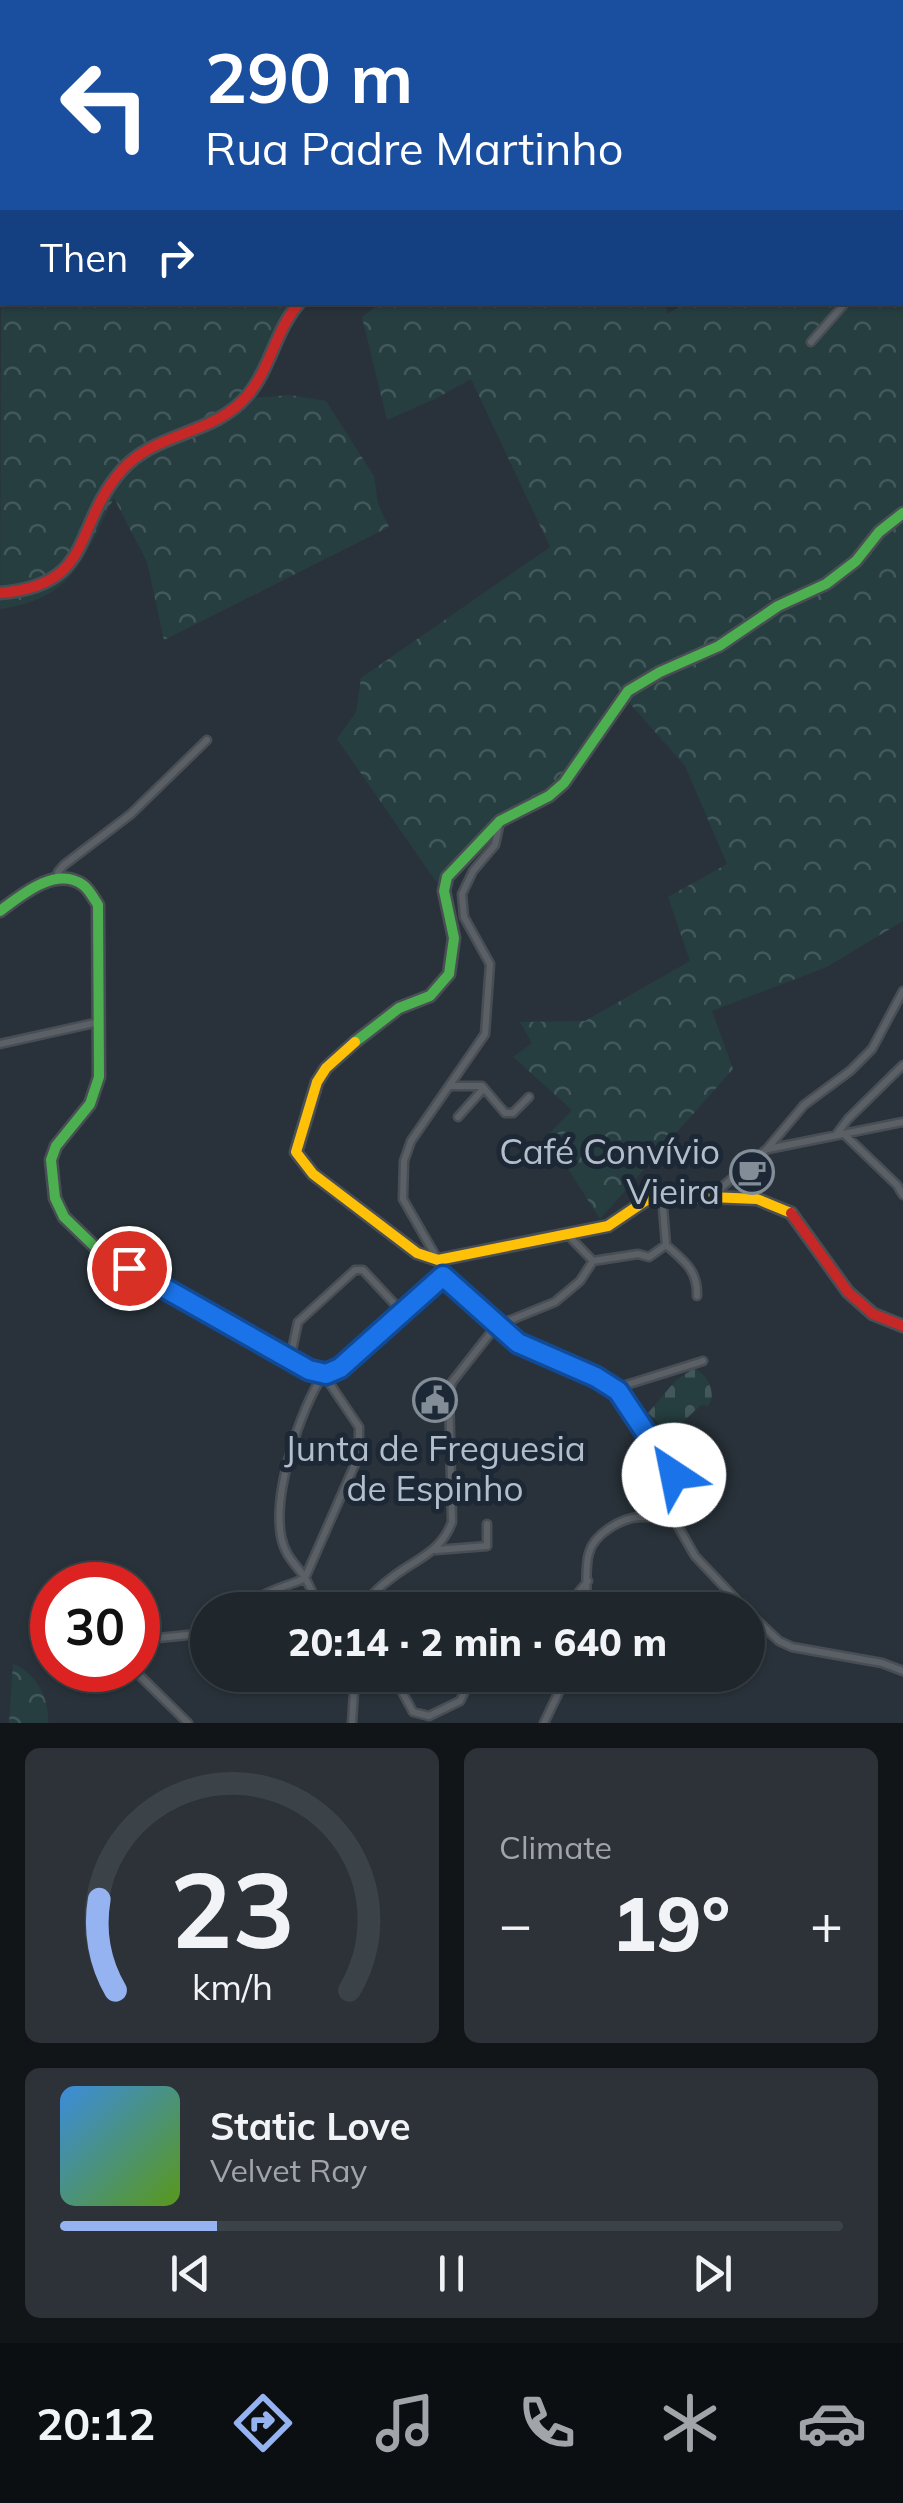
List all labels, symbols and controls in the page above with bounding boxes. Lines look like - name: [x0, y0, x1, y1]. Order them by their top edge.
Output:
- text: 290 m: [205, 33, 413, 121]
- icon: left: [40, 40, 170, 170]
- text: Rua Padre Martinho: [205, 120, 623, 176]
- icon: right: [148, 230, 203, 285]
- text: Then: [40, 234, 128, 282]
- place label: Café Convívio Vieira: [499, 1129, 720, 1213]
- cafe icon: Café Convívio Vieira: [729, 1149, 775, 1195]
- pin: [87, 1226, 172, 1311]
- icon: arrive: [102, 1241, 157, 1296]
- public building icon: Junta de Freguesia de Espinho: [412, 1377, 458, 1423]
- position arrow: [622, 1423, 726, 1527]
- place label: Junta de Freguesia de Espinho: [284, 1426, 586, 1510]
- speed limit sign: 30: [30, 1562, 160, 1692]
- text: 20:14 · 2 min · 640 m: [288, 1618, 667, 1666]
- text: Climate: [499, 1827, 612, 1867]
- text: 23: [170, 1843, 294, 1974]
- text: 19°: [612, 1876, 730, 1970]
- text: −: [499, 1889, 532, 1958]
- text: +: [810, 1889, 843, 1958]
- text: km/h: [192, 1964, 272, 2009]
- text: Static Love: [210, 2102, 411, 2150]
- text: Velvet Ray: [210, 2150, 367, 2190]
- icon: previous: [163, 2246, 218, 2301]
- icon: pause: [424, 2246, 479, 2301]
- icon: next: [685, 2246, 740, 2301]
- icon: directions: [228, 2388, 298, 2458]
- icon: music: [370, 2388, 440, 2458]
- icon: phone: [512, 2388, 582, 2458]
- icon: climate: [655, 2388, 725, 2458]
- icon: car: [797, 2388, 867, 2458]
- text: 20:12: [36, 2395, 155, 2451]

